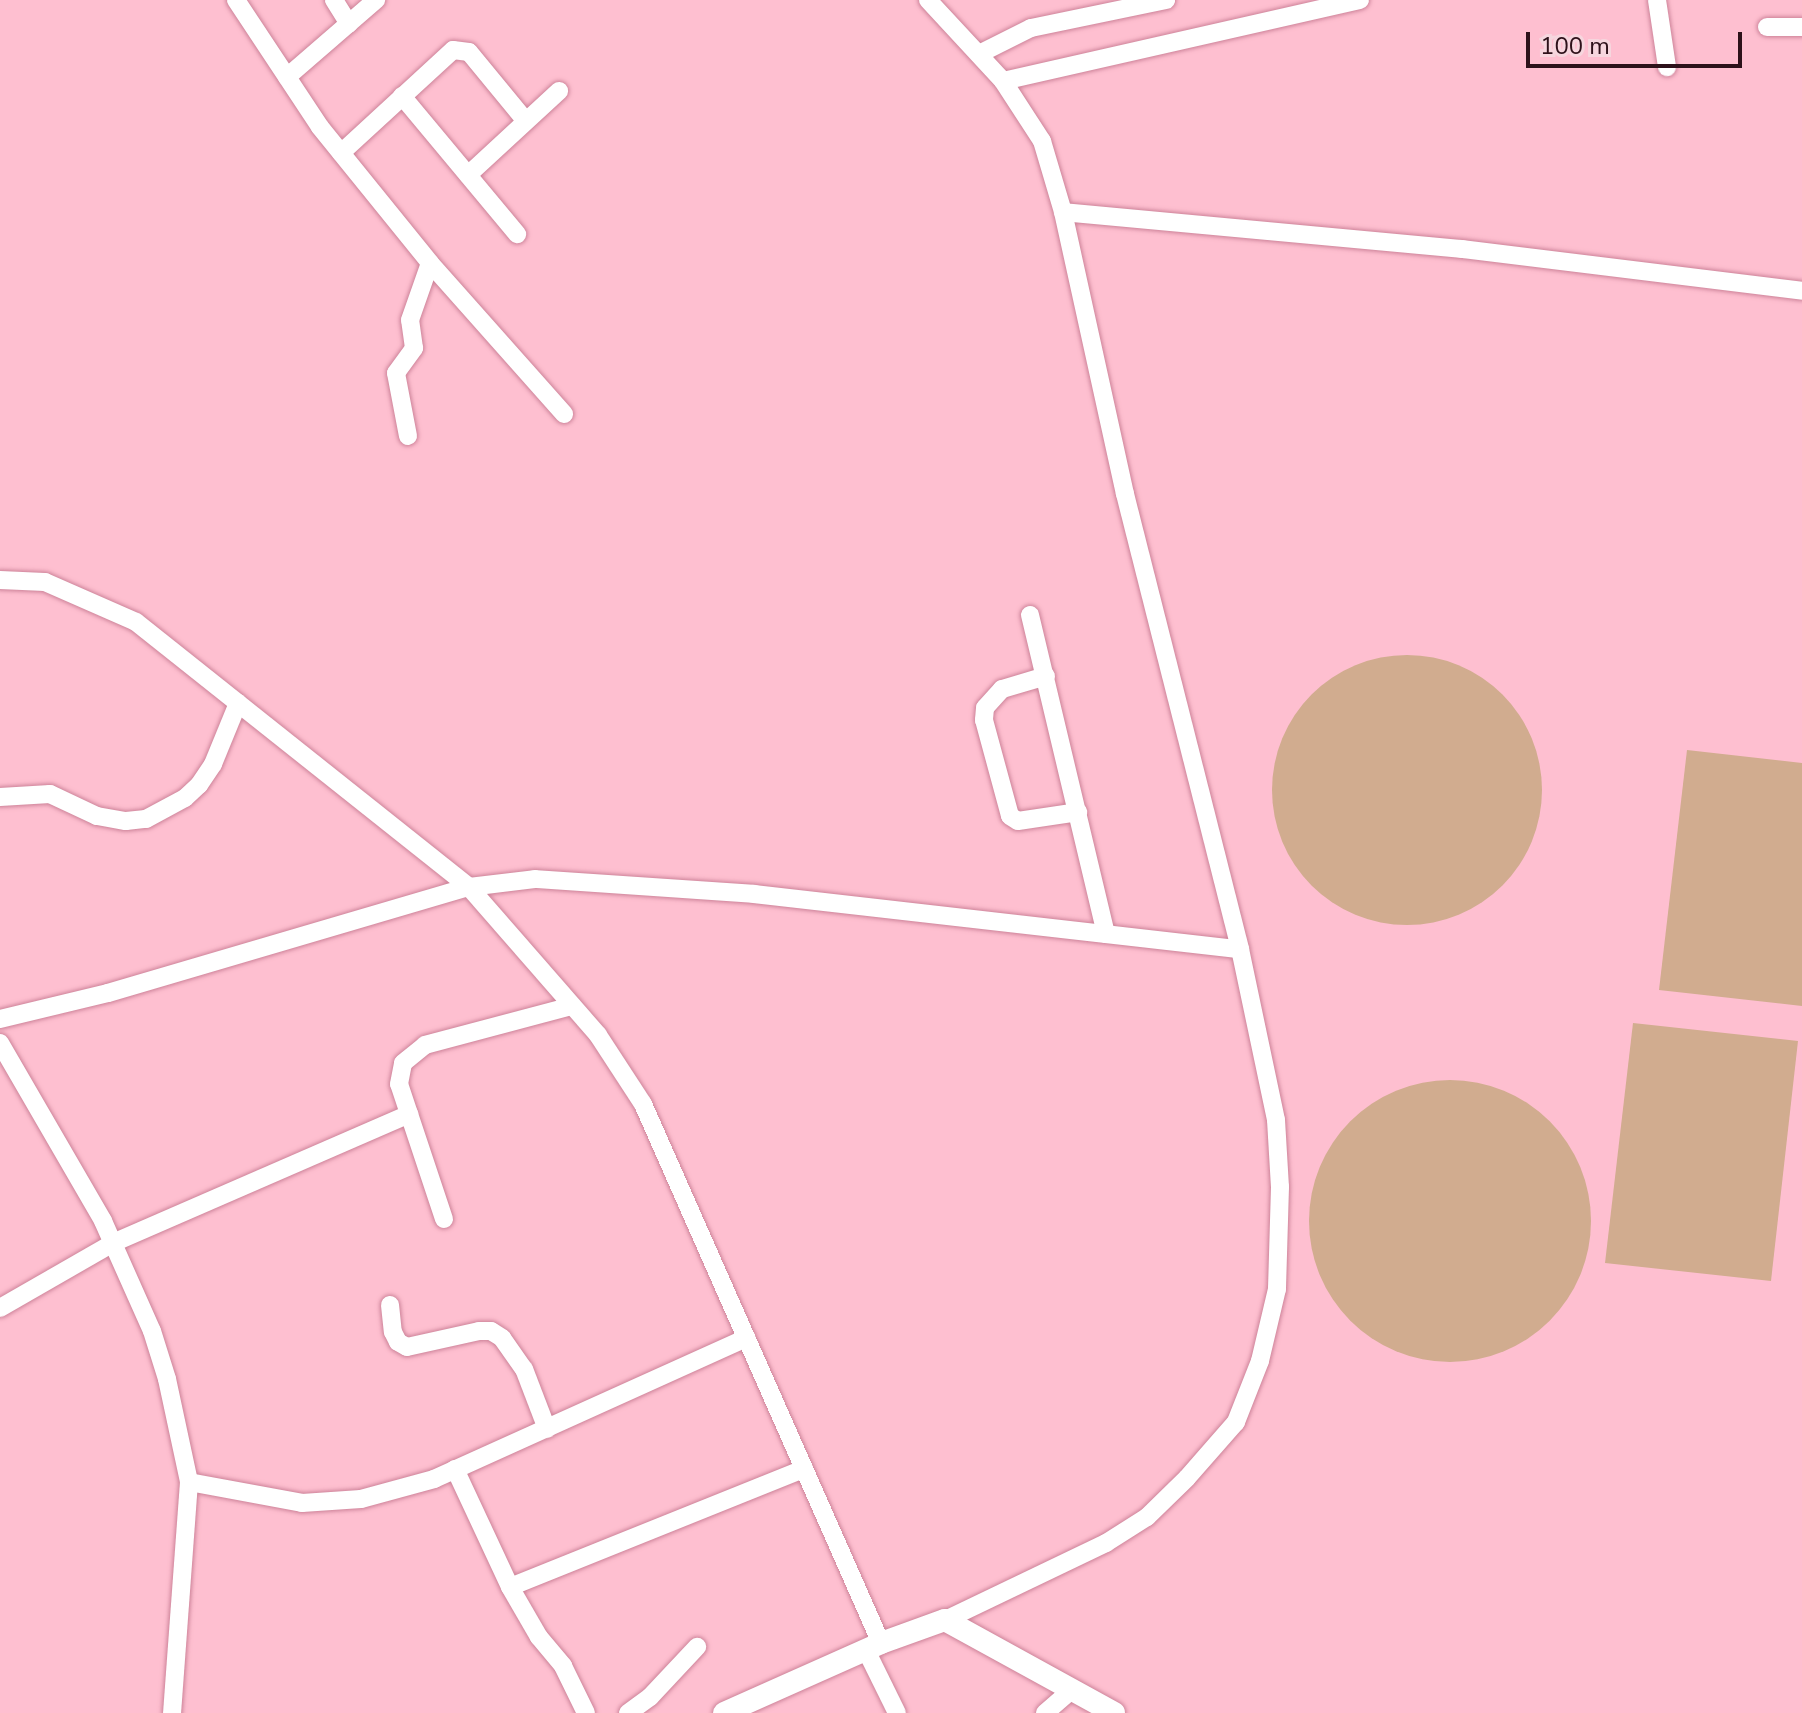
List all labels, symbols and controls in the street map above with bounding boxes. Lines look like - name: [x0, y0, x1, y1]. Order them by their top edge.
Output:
- scale bar: [1530, 16, 1746, 66]
- text: 100 m: [1540, 30, 1610, 62]

